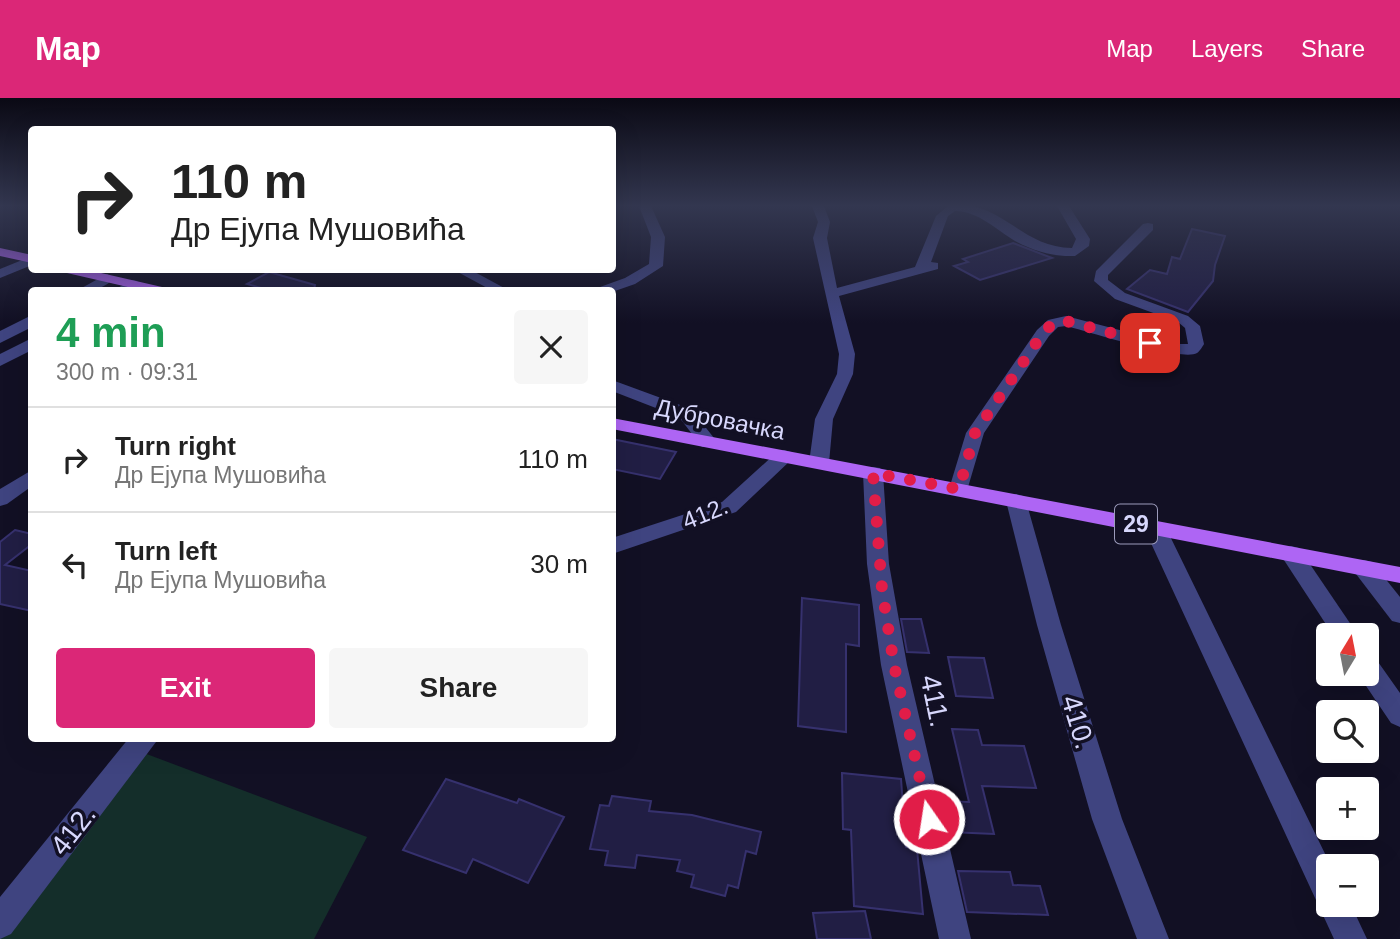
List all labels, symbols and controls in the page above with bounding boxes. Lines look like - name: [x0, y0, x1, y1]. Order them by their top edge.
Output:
- text: Map: [35, 30, 101, 67]
- text: Map: [1106, 35, 1153, 62]
- text: Layers: [1191, 35, 1263, 62]
- text: Share: [1301, 35, 1365, 62]
- icon: right: [56, 154, 147, 245]
- text: 110 m: [171, 154, 307, 208]
- text: Др Ејупа Мушовића: [171, 211, 465, 247]
- text: 4 min: [56, 309, 166, 356]
- button: close: [514, 310, 588, 384]
- pin: [1120, 313, 1180, 373]
- icon: arrive: [1131, 324, 1169, 362]
- text: 300 m · 09:31: [56, 359, 198, 385]
- street label: Дубровачка: [653, 393, 788, 445]
- text: Turn right: [115, 431, 236, 461]
- icon: right: [56, 441, 94, 479]
- text: 110 m: [518, 444, 588, 474]
- text: Др Ејупа Мушовића: [115, 462, 326, 488]
- street label: 412.: [678, 492, 732, 534]
- road number: 29: [1115, 504, 1157, 544]
- text: Turn left: [115, 536, 217, 566]
- icon: left: [56, 546, 94, 584]
- text: 30 m: [530, 549, 588, 579]
- text: Др Ејупа Мушовића: [115, 567, 326, 593]
- north arrow: [1316, 623, 1379, 686]
- map controls: [1316, 623, 1379, 917]
- button: Exit: [56, 648, 315, 728]
- button: Share: [329, 648, 588, 728]
- street label: 411.: [914, 672, 956, 730]
- street label: 410.: [1055, 691, 1101, 753]
- button: search: [1316, 700, 1379, 763]
- button: +: [1316, 777, 1379, 840]
- position arrow: [892, 782, 966, 856]
- street label: 412.: [44, 799, 102, 861]
- button: −: [1316, 854, 1379, 917]

